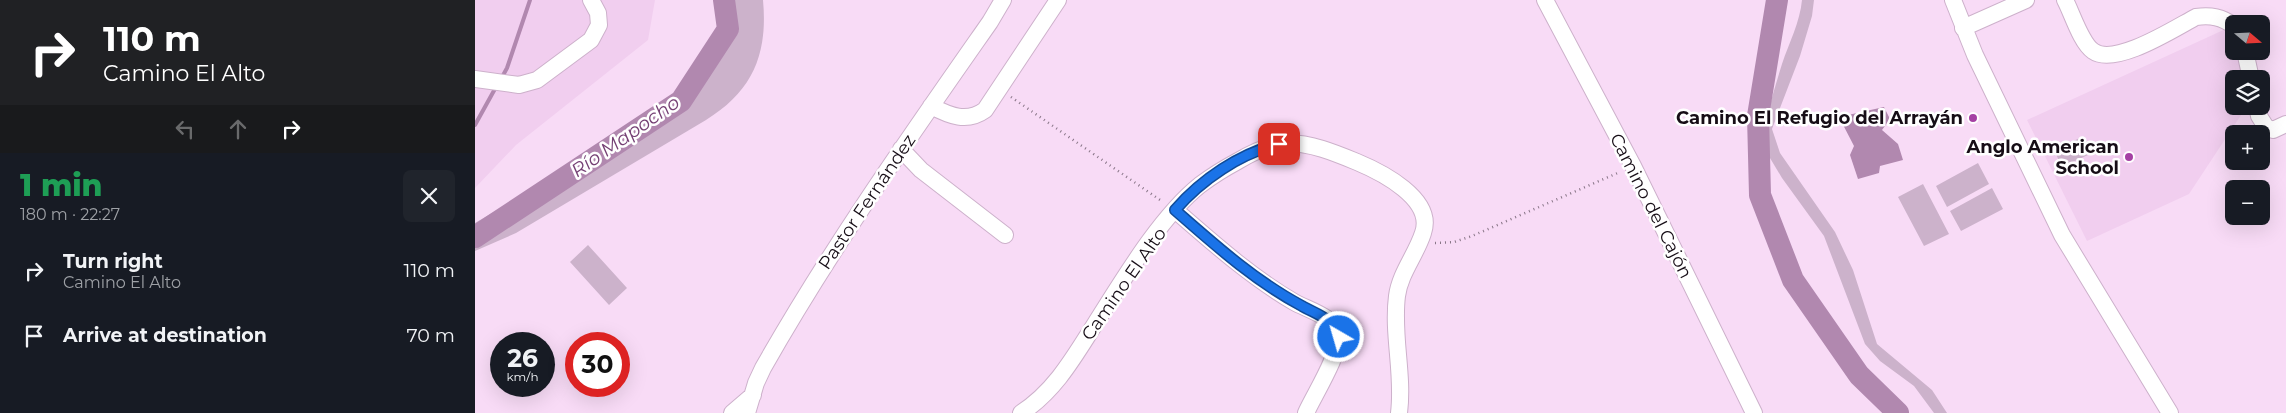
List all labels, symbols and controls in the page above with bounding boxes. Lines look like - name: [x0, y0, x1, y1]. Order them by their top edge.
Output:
- north arrow: [2225, 15, 2270, 60]
- map controls: [2225, 15, 2270, 225]
- text: 110 m: [103, 17, 201, 60]
- icon: right: [20, 20, 85, 85]
- text: Camino El Alto: [103, 60, 265, 87]
- button: layers: [2225, 70, 2270, 115]
- water label: Río Mapocho: [567, 91, 684, 182]
- place label: Camino El Refugio del Arrayán: [1676, 107, 1963, 129]
- marker: Camino El Refugio del Arrayán: [1967, 112, 1979, 124]
- icon: left: [171, 115, 199, 143]
- icon: ahead: [224, 115, 252, 143]
- icon: right: [277, 115, 305, 143]
- pin: [1258, 123, 1300, 165]
- button: +: [2225, 125, 2270, 170]
- street label: Pastor Fernández: [814, 130, 920, 274]
- icon: arrive: [1265, 130, 1293, 158]
- street label: Camino del Cajón: [1605, 130, 1697, 282]
- place label: Anglo American School: [1965, 136, 2119, 179]
- marker: Anglo American School: [2123, 151, 2135, 163]
- text: 1 min: [20, 167, 103, 204]
- button: close: [403, 170, 455, 222]
- button: −: [2225, 180, 2270, 225]
- text: 180 m · 22:27: [20, 205, 120, 224]
- street label: Camino El Alto: [1077, 223, 1171, 345]
- text: Turn right: [63, 250, 163, 273]
- icon: right: [20, 257, 48, 285]
- text: 110 m: [404, 259, 455, 282]
- text: Camino El Alto: [63, 273, 181, 292]
- position arrow: [1312, 310, 1364, 362]
- icon: arrive: [20, 322, 48, 350]
- text: Arrive at destination: [63, 324, 267, 347]
- text: 70 m: [406, 324, 455, 347]
- speed limit sign: 30: [565, 332, 630, 397]
- text: 26: [507, 343, 538, 373]
- text: km/h: [506, 369, 539, 384]

